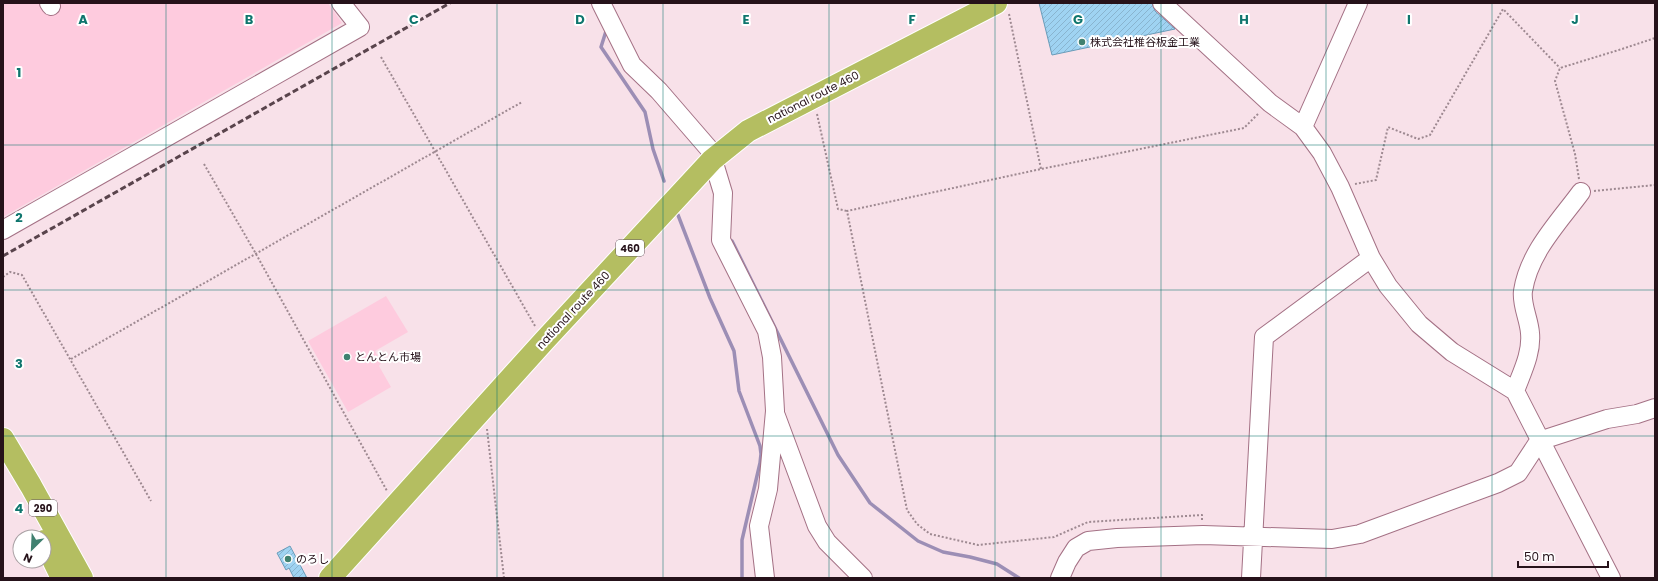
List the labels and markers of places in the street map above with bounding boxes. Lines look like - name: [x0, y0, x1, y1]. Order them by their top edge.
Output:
- place label: 株式会社椎谷板金工業: [1090, 34, 1200, 50]
- marker: 株式会社椎谷板金工業: [1077, 37, 1087, 47]
- place label: とんとん市場: [355, 349, 421, 365]
- marker: とんとん市場: [342, 352, 352, 362]
- place label: のろし: [296, 551, 329, 567]
- marker: のろし: [283, 554, 293, 564]

